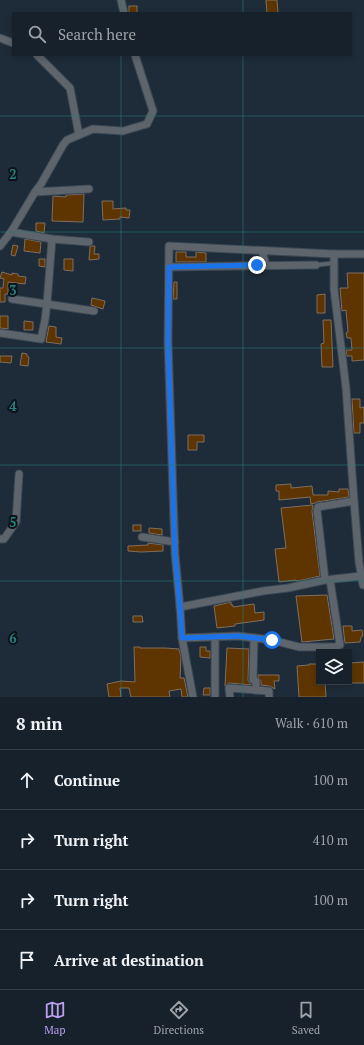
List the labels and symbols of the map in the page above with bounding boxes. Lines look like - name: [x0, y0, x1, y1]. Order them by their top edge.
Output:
- text: 2: [9, 165, 17, 183]
- route end: [248, 256, 266, 274]
- text: 3: [9, 281, 17, 299]
- text: 4: [9, 397, 17, 415]
- text: 5: [9, 513, 17, 531]
- text: 6: [9, 629, 17, 647]
- route start: [263, 631, 281, 649]

